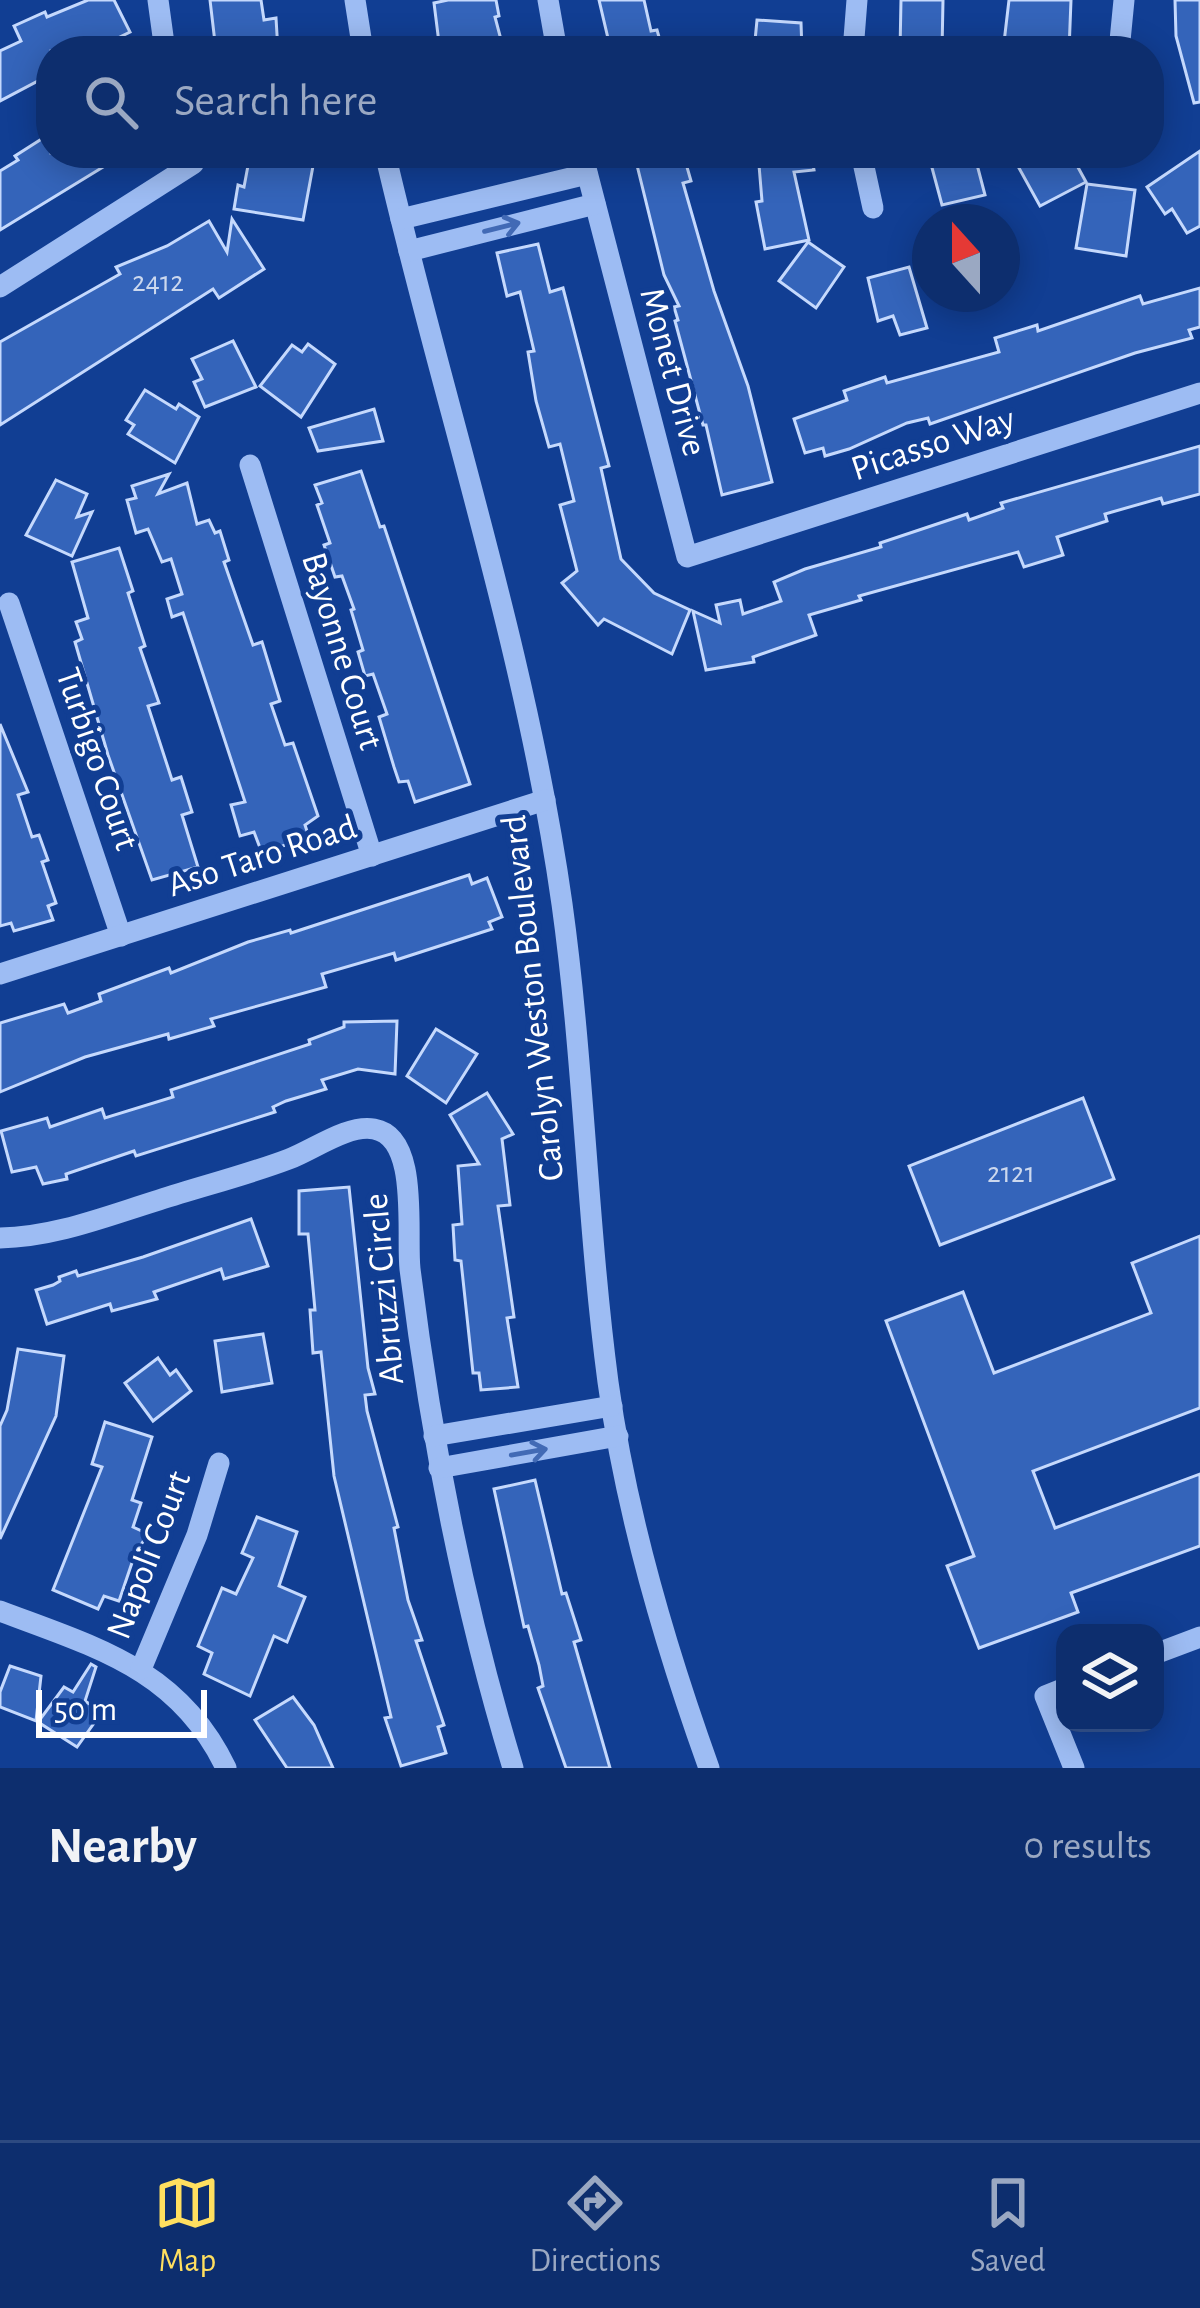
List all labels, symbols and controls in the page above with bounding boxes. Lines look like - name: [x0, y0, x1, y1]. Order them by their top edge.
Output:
- search box: [36, 36, 1164, 168]
- icon: search: [78, 69, 144, 135]
- text: Search here: [174, 79, 377, 124]
- north arrow: [912, 204, 1020, 312]
- one-way arrow: [482, 215, 520, 237]
- house number: 2412: [132, 267, 184, 297]
- street label: Monet Drive: [633, 284, 713, 460]
- street label: Picasso Way: [847, 401, 1019, 487]
- street label: Bayonne Court: [295, 548, 389, 754]
- street label: Turbigo Court: [49, 663, 145, 855]
- street label: Aso Taro Road: [163, 809, 361, 903]
- street label: Carolyn Weston Boulevard: [496, 813, 570, 1183]
- house number: 2121: [987, 1158, 1035, 1188]
- street label: Abruzzi Circle: [358, 1192, 410, 1386]
- one-way arrow: [508, 1440, 547, 1462]
- street label: Napoli Court: [101, 1466, 198, 1644]
- map controls: [1056, 1624, 1164, 1732]
- button: layers: [1056, 1624, 1164, 1732]
- scale bar: [36, 1684, 207, 1737]
- text: 50 m: [54, 1694, 117, 1727]
- text: Nearby: [48, 1821, 197, 1872]
- text: 0 results: [1024, 1827, 1152, 1866]
- tab: Map: [154, 2170, 220, 2282]
- tab: Directions: [529, 2170, 661, 2282]
- tab: Saved: [970, 2170, 1045, 2282]

